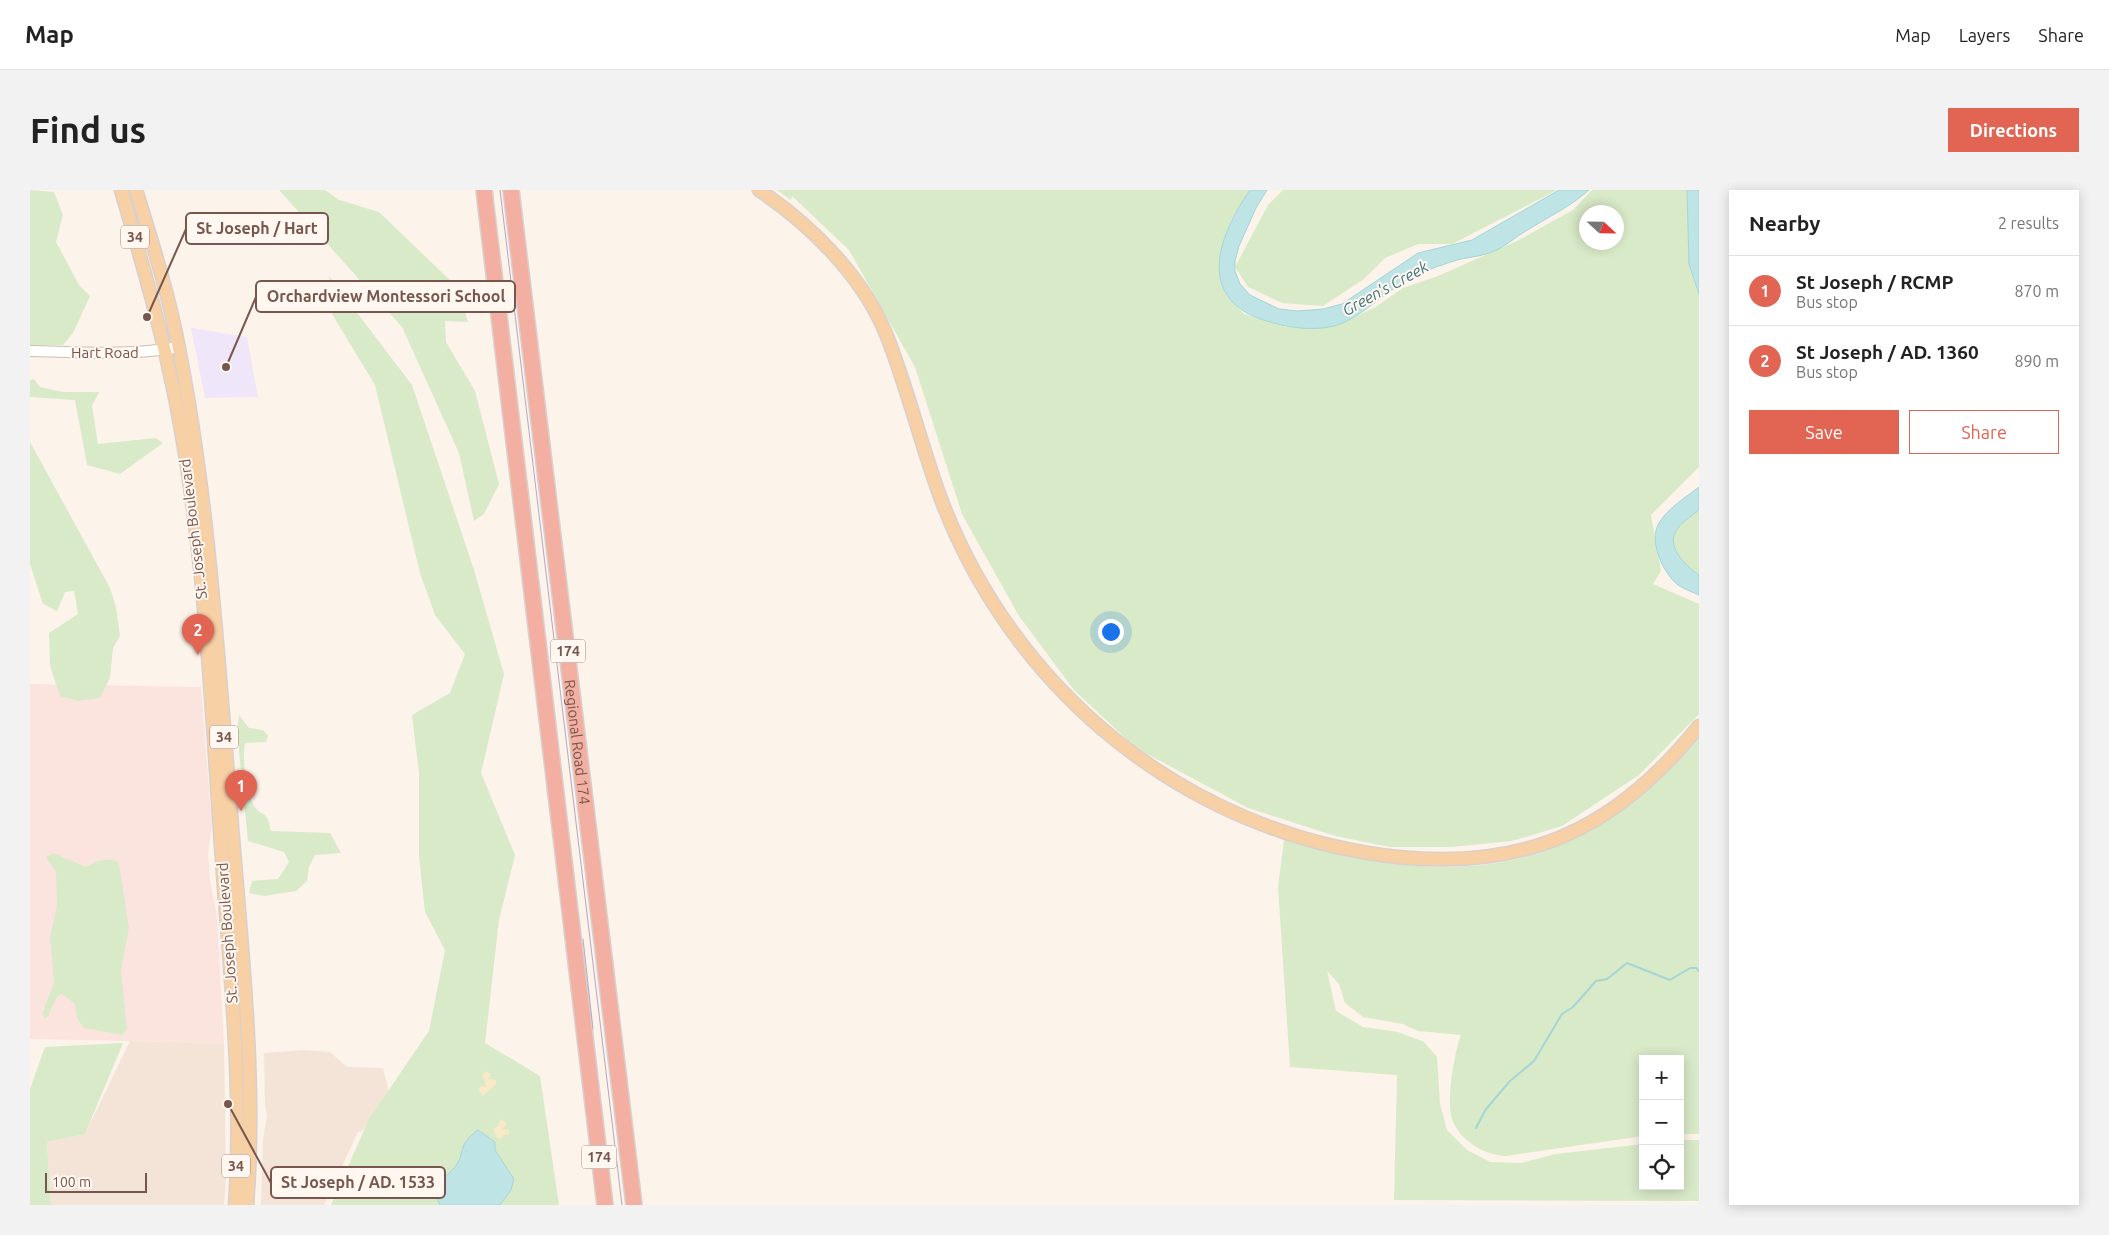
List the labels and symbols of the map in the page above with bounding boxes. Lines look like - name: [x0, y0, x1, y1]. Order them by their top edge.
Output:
- north arrow: [1579, 205, 1624, 250]
- callout: St Joseph / Hart: [186, 213, 328, 244]
- text: St Joseph / Hart: [196, 219, 318, 237]
- road number: 34: [121, 226, 149, 248]
- water label: Green's Creek: [1339, 257, 1432, 319]
- callout: Orchardview Montessori School: [256, 281, 515, 312]
- text: Orchardview Montessori School: [267, 287, 505, 305]
- street label: Hart Road: [71, 344, 139, 361]
- street label: St. Joseph Boulevard: [176, 458, 210, 600]
- pin: 2: [182, 614, 214, 655]
- your location: [1098, 619, 1124, 645]
- road number: 174: [550, 640, 586, 662]
- street label: Regional Road 174: [562, 678, 594, 805]
- road number: 34: [210, 726, 238, 748]
- pin: 1: [225, 770, 257, 811]
- street label: St. Joseph Boulevard: [214, 862, 240, 1004]
- road number: 174: [582, 1146, 616, 1169]
- road number: 34: [222, 1154, 250, 1178]
- callout: St Joseph / AD. 1533: [271, 1167, 445, 1198]
- scale bar: [45, 1170, 148, 1193]
- text: St Joseph / AD. 1533: [281, 1173, 435, 1191]

